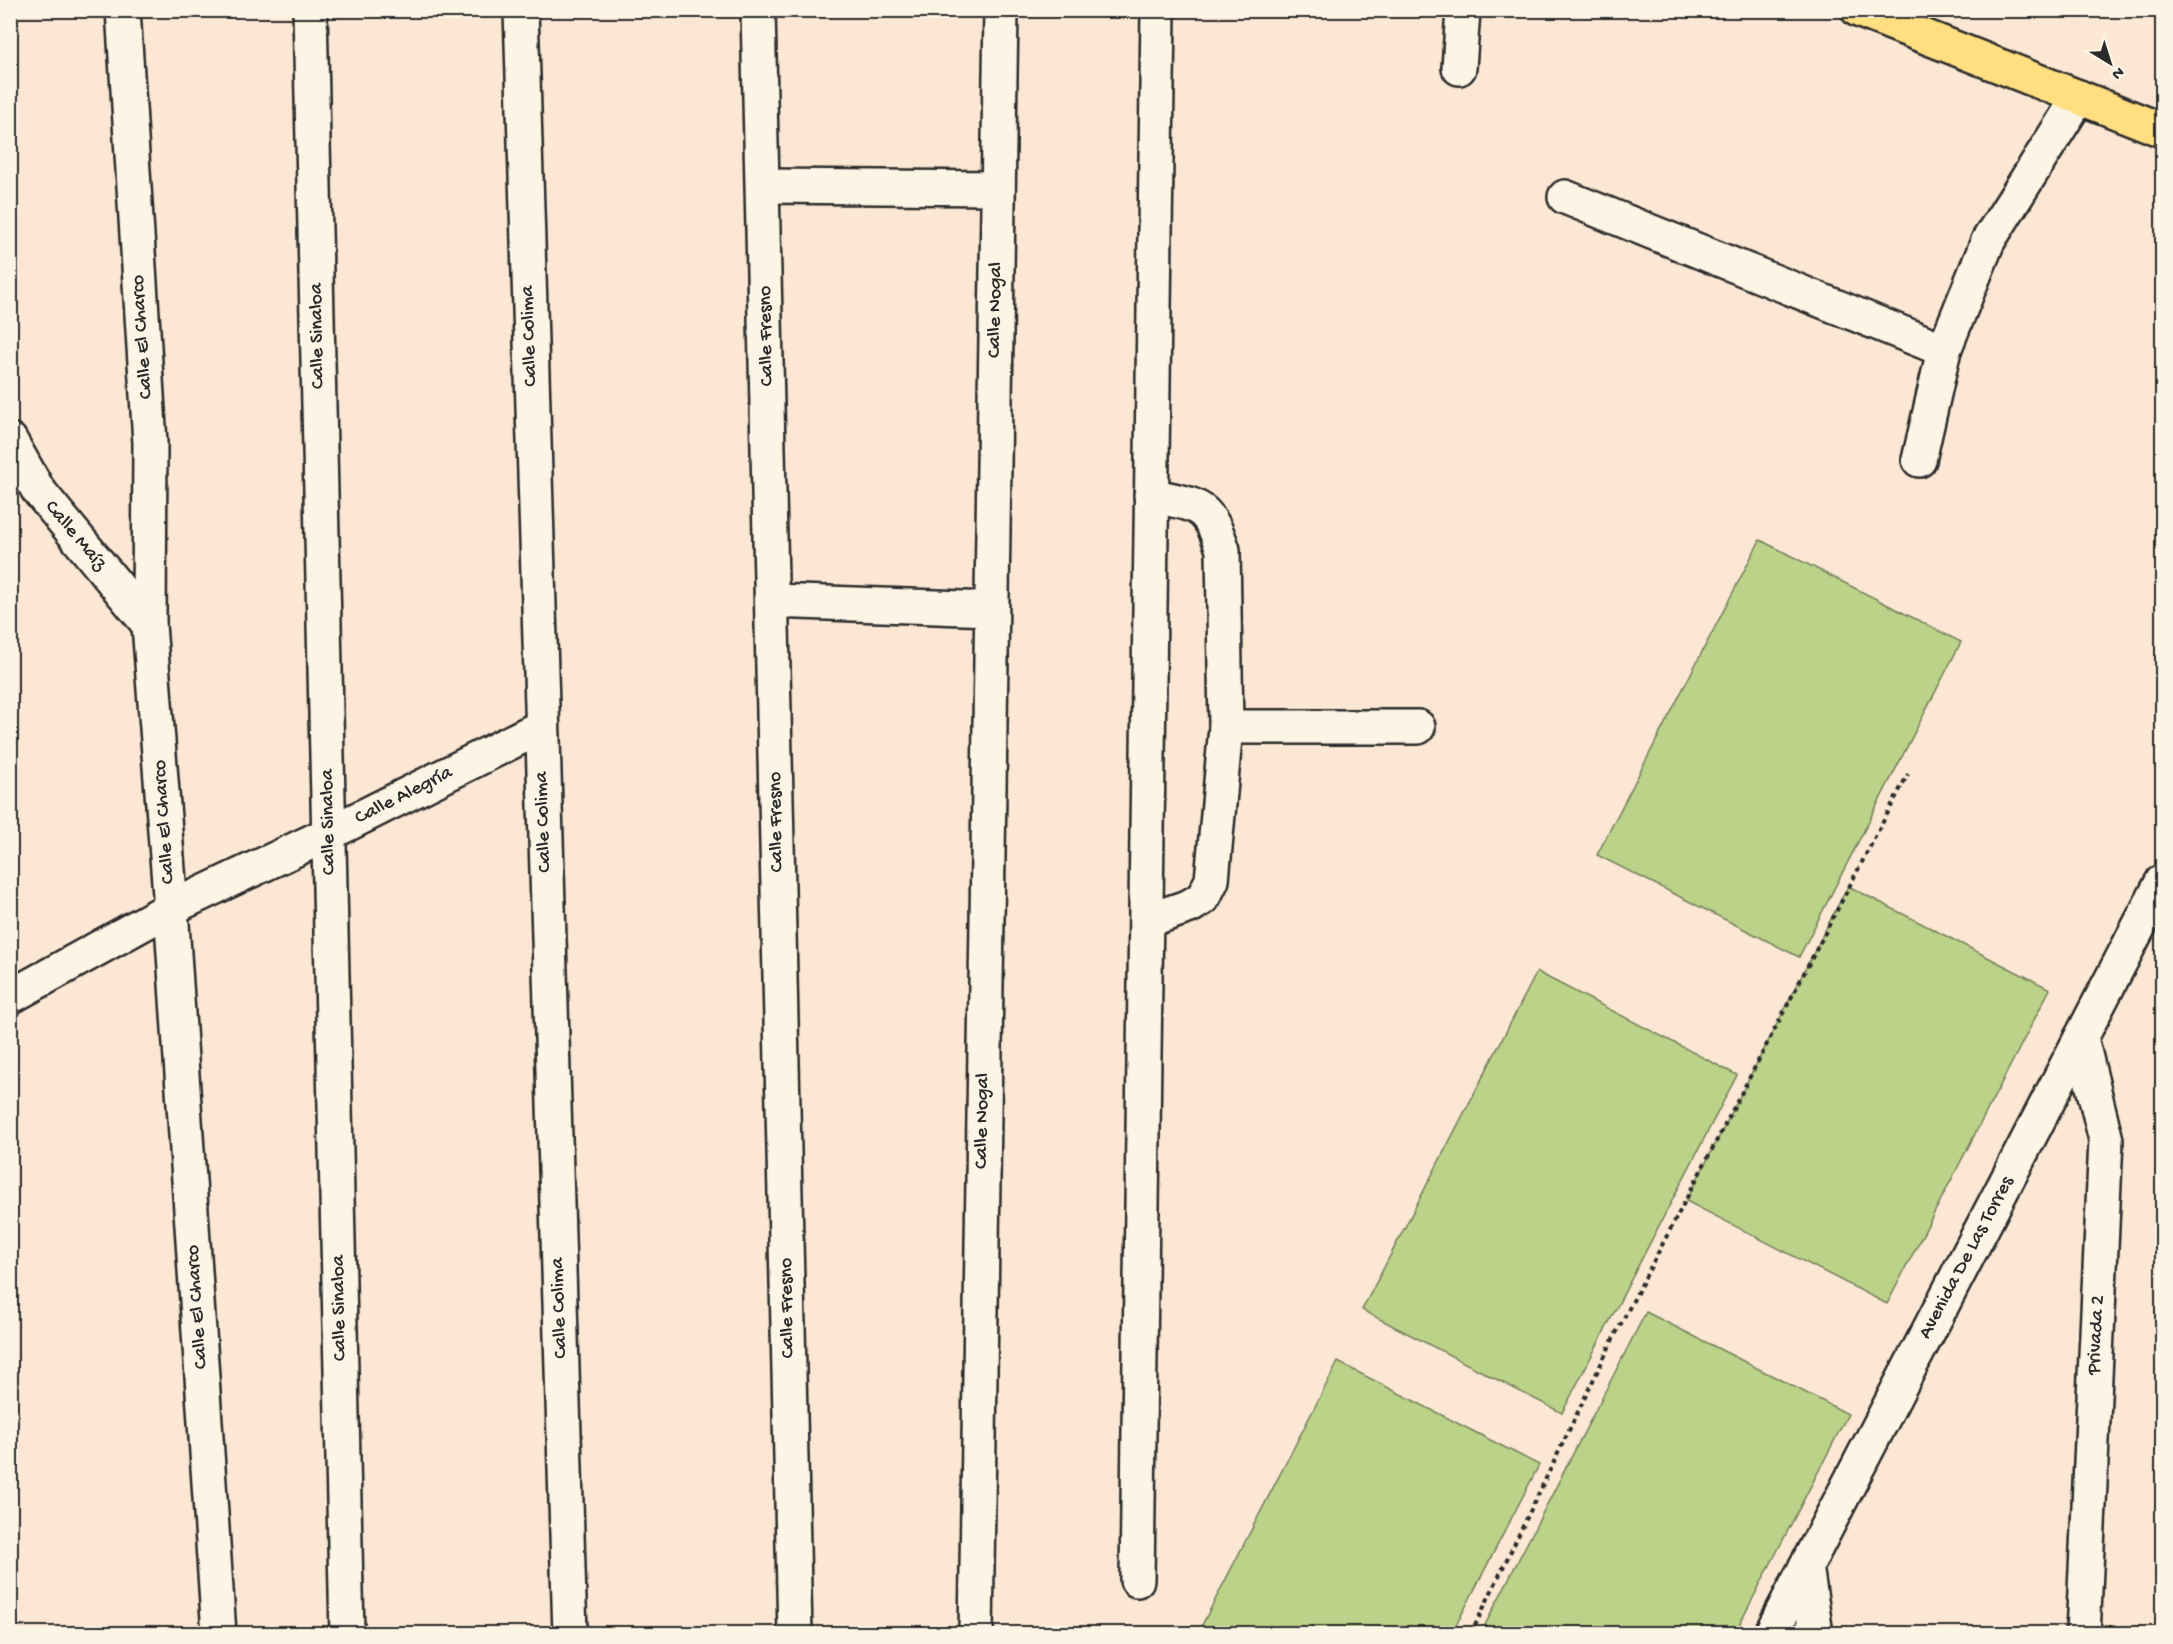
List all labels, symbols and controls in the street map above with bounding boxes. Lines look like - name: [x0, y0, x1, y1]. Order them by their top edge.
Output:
- north arrow: [2080, 33, 2140, 93]
- text: N: [2107, 61, 2127, 83]
- street label: Calle Nogal: [984, 262, 1008, 358]
- street label: Calle El Charco: [127, 274, 159, 400]
- street label: Calle Sinaloa: [306, 282, 330, 389]
- street label: Calle Colima: [517, 284, 543, 387]
- street label: Calle Fresno: [755, 285, 779, 387]
- street label: Calle Maíz: [39, 496, 112, 576]
- street label: Calle El Charco: [149, 759, 181, 885]
- street label: Calle Alegría: [351, 761, 457, 830]
- street label: Calle Sinaloa: [317, 768, 341, 875]
- street label: Calle Colima: [531, 770, 557, 873]
- street label: Calle Fresno: [765, 771, 789, 873]
- street label: Calle Nogal: [971, 1073, 995, 1169]
- street label: Avenida De Las Torres: [1914, 1172, 2020, 1343]
- street label: Calle El Charco: [182, 1244, 214, 1370]
- street label: Calle Sinaloa: [328, 1254, 352, 1361]
- street label: Calle Colima: [547, 1256, 573, 1359]
- street label: Calle Fresno: [776, 1257, 800, 1359]
- street label: Privada 2: [2083, 1294, 2111, 1376]

